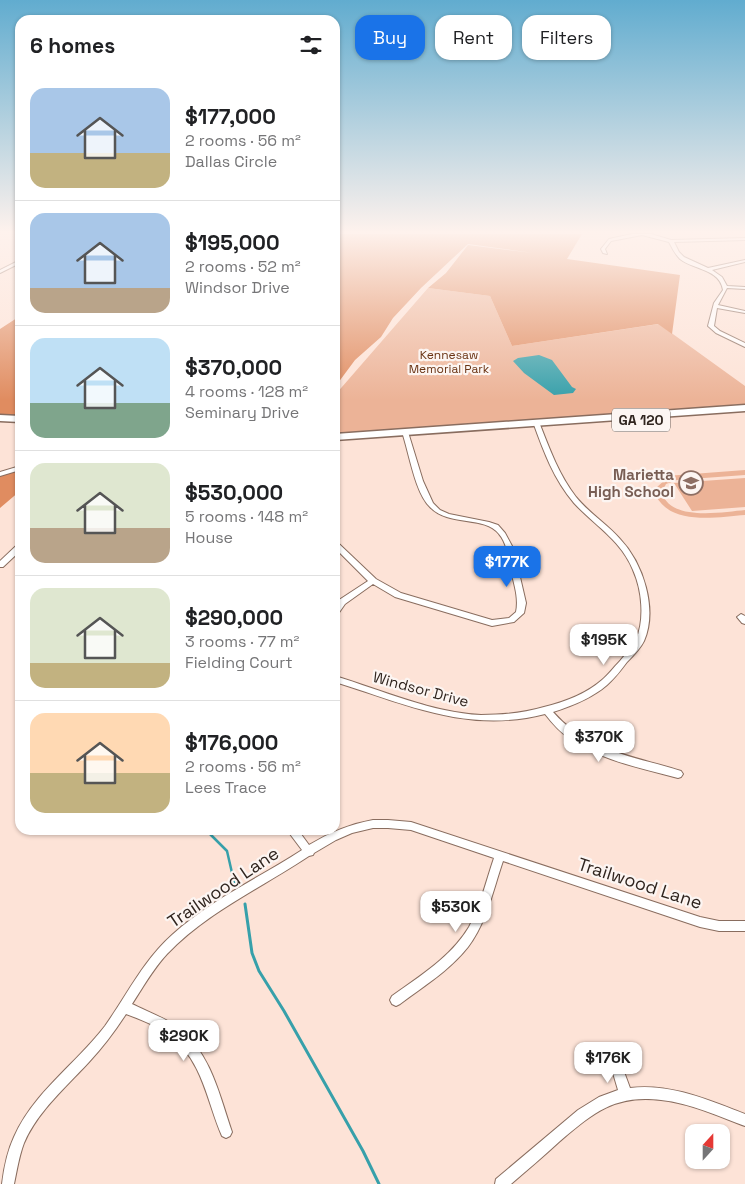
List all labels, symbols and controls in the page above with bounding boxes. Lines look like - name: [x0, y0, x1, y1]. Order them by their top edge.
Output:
- chip: Buy: [355, 15, 425, 60]
- chip: Rent: [435, 15, 512, 60]
- chip: Filters: [522, 15, 611, 60]
- icon: filters: [297, 31, 325, 59]
- text: 6 homes: [30, 32, 115, 59]
- text: $177,000: [185, 103, 276, 130]
- icon: home: [70, 108, 130, 168]
- text: 2 rooms · 56 m²: [185, 130, 301, 151]
- text: Dallas Circle: [185, 151, 277, 172]
- text: $195,000: [185, 229, 280, 256]
- icon: home: [70, 233, 130, 293]
- text: 2 rooms · 52 m²: [185, 256, 301, 277]
- text: Windsor Drive: [185, 277, 290, 298]
- park label: Kennesaw Memorial Park: [409, 347, 490, 377]
- text: $370,000: [185, 354, 282, 381]
- icon: home: [70, 358, 130, 418]
- text: 4 rooms · 128 m²: [185, 381, 308, 402]
- text: Seminary Drive: [185, 402, 299, 423]
- road number: GA 120: [612, 408, 670, 432]
- place label: Marietta High School: [588, 465, 674, 501]
- school or university icon: Marietta High School: [678, 470, 704, 496]
- text: $530,000: [185, 479, 283, 506]
- icon: home: [70, 483, 130, 543]
- text: 5 rooms · 148 m²: [185, 506, 308, 527]
- text: House: [185, 527, 233, 548]
- pin: $177K: [472, 546, 542, 588]
- text: $177K: [485, 551, 529, 572]
- text: $290,000: [185, 604, 283, 631]
- icon: home: [70, 608, 130, 668]
- pin: $195K: [569, 624, 639, 666]
- text: $195K: [581, 629, 627, 650]
- text: 3 rooms · 77 m²: [185, 631, 299, 652]
- text: Fielding Court: [185, 652, 293, 673]
- street label: Windsor Drive: [371, 667, 471, 711]
- pin: $370K: [564, 720, 634, 763]
- text: $370K: [575, 726, 623, 747]
- text: $176,000: [185, 729, 278, 756]
- icon: home: [70, 733, 130, 793]
- text: 2 rooms · 56 m²: [185, 756, 301, 777]
- text: Lees Trace: [185, 777, 267, 798]
- street label: Trailwood Lane: [163, 841, 283, 933]
- street label: Trailwood Lane: [575, 852, 705, 914]
- pin: $530K: [421, 890, 491, 933]
- text: $530K: [431, 896, 481, 917]
- pin: $290K: [149, 1020, 219, 1062]
- text: $290K: [159, 1025, 209, 1046]
- pin: $176K: [573, 1042, 643, 1084]
- text: $176K: [585, 1047, 631, 1068]
- north arrow: [685, 1124, 730, 1169]
- map controls: [685, 1124, 730, 1169]

